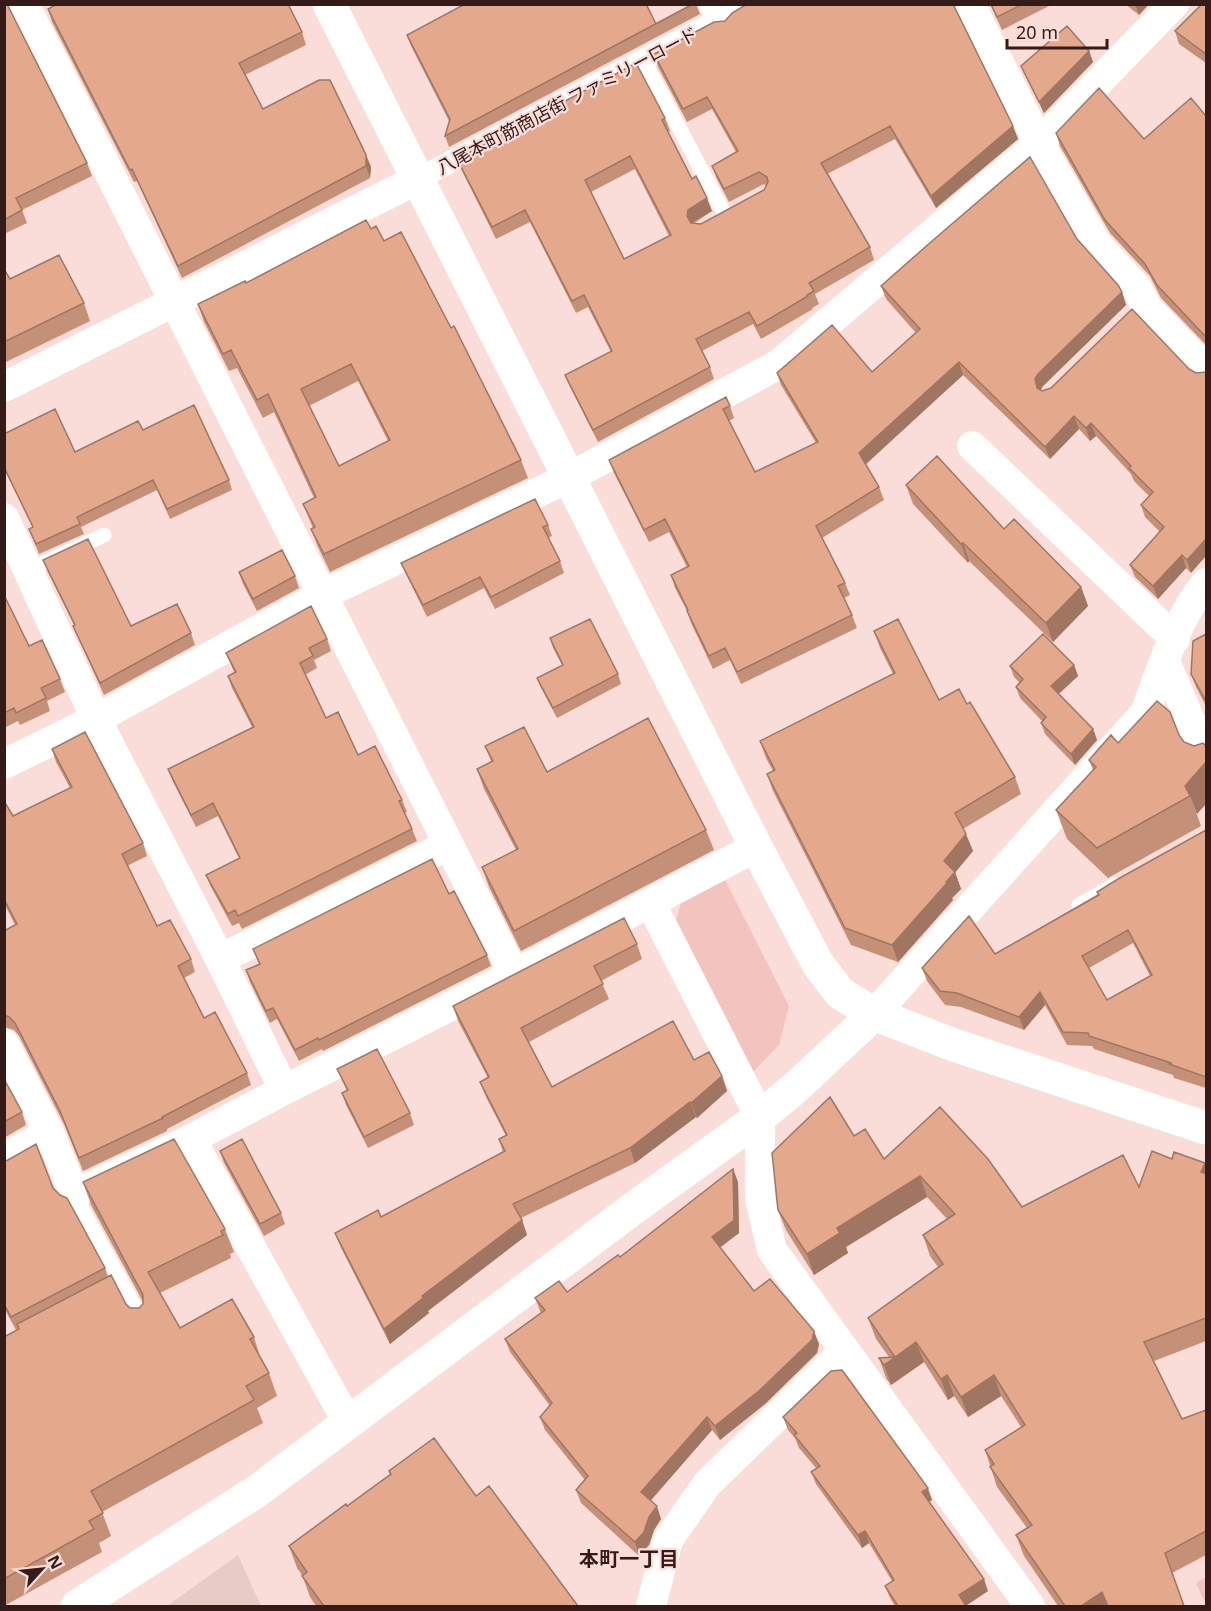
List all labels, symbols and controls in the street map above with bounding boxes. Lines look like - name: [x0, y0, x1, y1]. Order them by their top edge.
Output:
- scale bar: [1007, 12, 1108, 50]
- text: 20 m: [1016, 20, 1058, 44]
- street label: 八尾本町筋商店街 ファミリーロード: [432, 21, 702, 179]
- north arrow: [12, 1539, 72, 1599]
- district label: 本町一丁目: [579, 1545, 679, 1572]
- text: N: [43, 1551, 68, 1573]

